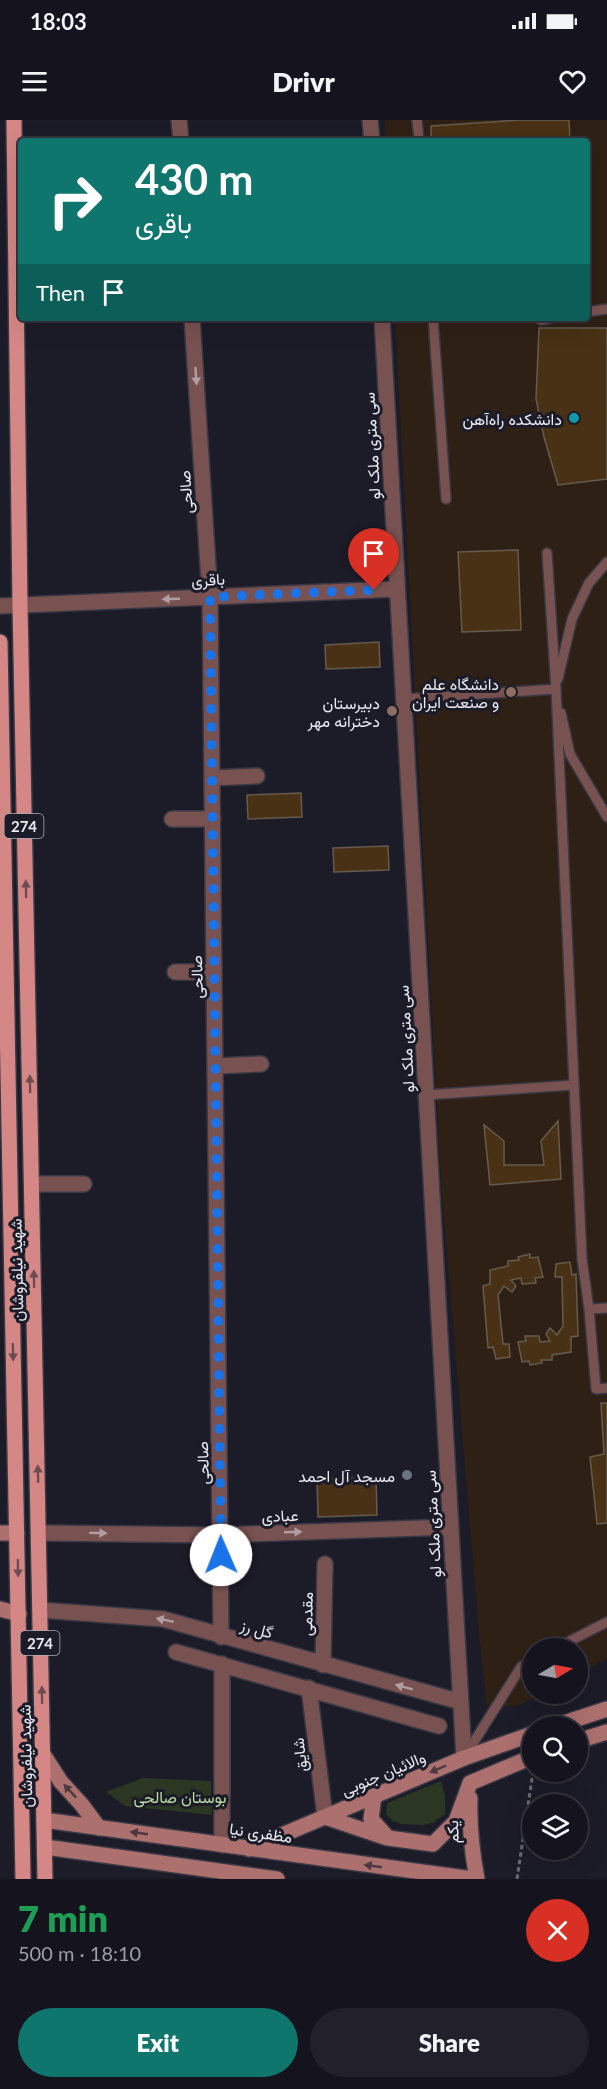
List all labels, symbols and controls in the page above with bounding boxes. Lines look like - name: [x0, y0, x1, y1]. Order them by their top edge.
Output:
- text: 18:03: [30, 8, 87, 35]
- icon: menu: [18, 65, 51, 98]
- text: Drivr: [272, 65, 335, 98]
- icon: heart: [556, 65, 589, 98]
- text: 430 m: [135, 154, 253, 204]
- icon: right: [36, 162, 114, 240]
- text: باقری: [135, 206, 192, 239]
- icon: arrive: [97, 276, 130, 309]
- text: Then: [36, 279, 85, 306]
- one-way arrow: [191, 367, 200, 386]
- street label: سی متری ملک لو: [359, 392, 385, 500]
- place label: دانشکده راه‌آهن: [462, 409, 562, 430]
- marker: دانشکده راه‌آهن: [567, 411, 581, 425]
- street label: صالحی: [174, 470, 198, 514]
- pin: [348, 528, 399, 590]
- icon: arrive: [357, 537, 390, 570]
- street label: باقری: [191, 569, 225, 591]
- one-way arrow: [161, 594, 180, 603]
- place label: دانشگاه علم و صنعت ایران: [412, 674, 499, 713]
- marker: دانشگاه علم و صنعت ایران: [504, 685, 518, 699]
- place label: دبیرستان دخترانه مهر: [306, 693, 380, 732]
- marker: دبیرستان دخترانه مهر: [385, 704, 399, 718]
- road number: 274: [4, 814, 44, 838]
- one-way arrow: [21, 880, 31, 899]
- street label: صالحی: [186, 955, 208, 999]
- street label: سی متری ملک لو: [393, 985, 419, 1093]
- one-way arrow: [25, 1075, 35, 1094]
- street label: شهید نیلفروشان: [6, 1218, 28, 1322]
- one-way arrow: [29, 1270, 39, 1289]
- one-way arrow: [9, 1342, 18, 1361]
- street label: صالحی: [192, 1441, 214, 1485]
- one-way arrow: [33, 1465, 43, 1484]
- place label: مسجد آل احمد: [298, 1466, 395, 1486]
- marker: مسجد آل احمد: [400, 1468, 414, 1482]
- street label: سی متری ملک لو: [420, 1470, 446, 1578]
- street label: عبادی: [261, 1505, 299, 1527]
- position arrow: [189, 1523, 253, 1587]
- one-way arrow: [88, 1528, 107, 1538]
- one-way arrow: [283, 1528, 302, 1537]
- one-way arrow: [13, 1558, 22, 1577]
- street label: مقدمی: [296, 1592, 318, 1636]
- street label: گل رز: [237, 1614, 275, 1643]
- one-way arrow: [156, 1615, 175, 1625]
- road number: 274: [20, 1631, 60, 1655]
- north arrow: [522, 1638, 588, 1704]
- map controls: [522, 1638, 588, 1860]
- one-way arrow: [395, 1682, 413, 1691]
- one-way arrow: [37, 1686, 46, 1705]
- street label: شهید نیلفروشان: [15, 1704, 37, 1808]
- button: search: [522, 1716, 588, 1782]
- street label: شایق: [287, 1737, 312, 1773]
- street label: والائیان جنوبی: [338, 1747, 429, 1801]
- one-way arrow: [429, 1765, 447, 1774]
- one-way arrow: [63, 1785, 77, 1799]
- park label: بوستان صالحی: [133, 1787, 227, 1808]
- button: layers: [522, 1794, 588, 1860]
- street label: مظفری نیا: [228, 1818, 294, 1848]
- street label: یکم: [442, 1820, 464, 1844]
- one-way arrow: [129, 1829, 148, 1838]
- one-way arrow: [364, 1861, 383, 1870]
- text: 7 min: [18, 1896, 108, 1940]
- button: close: [526, 1899, 589, 1962]
- text: 500 m · 18:10: [18, 1941, 141, 1965]
- button: Exit: [18, 2008, 298, 2077]
- button: Share: [310, 2008, 589, 2077]

